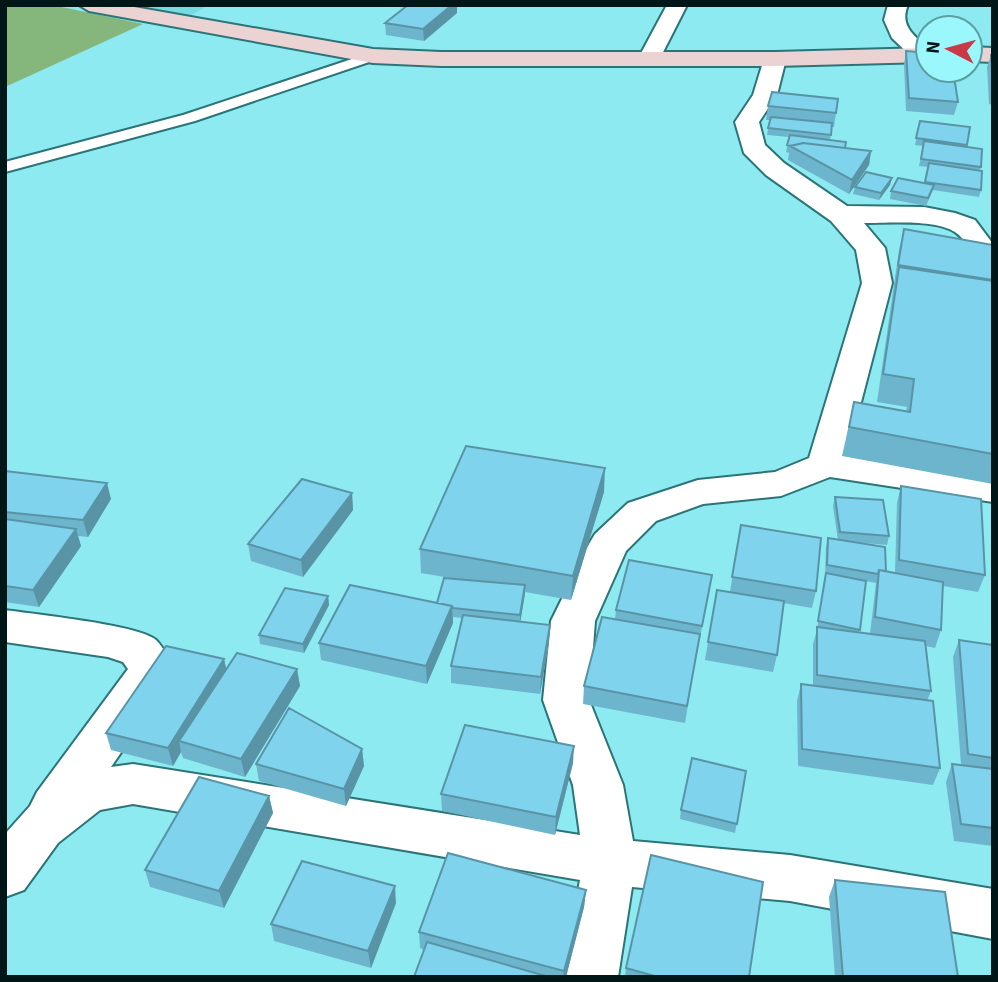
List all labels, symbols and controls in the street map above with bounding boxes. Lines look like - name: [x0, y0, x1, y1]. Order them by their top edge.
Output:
- north arrow: [914, 14, 984, 84]
- text: N: [919, 40, 948, 55]

